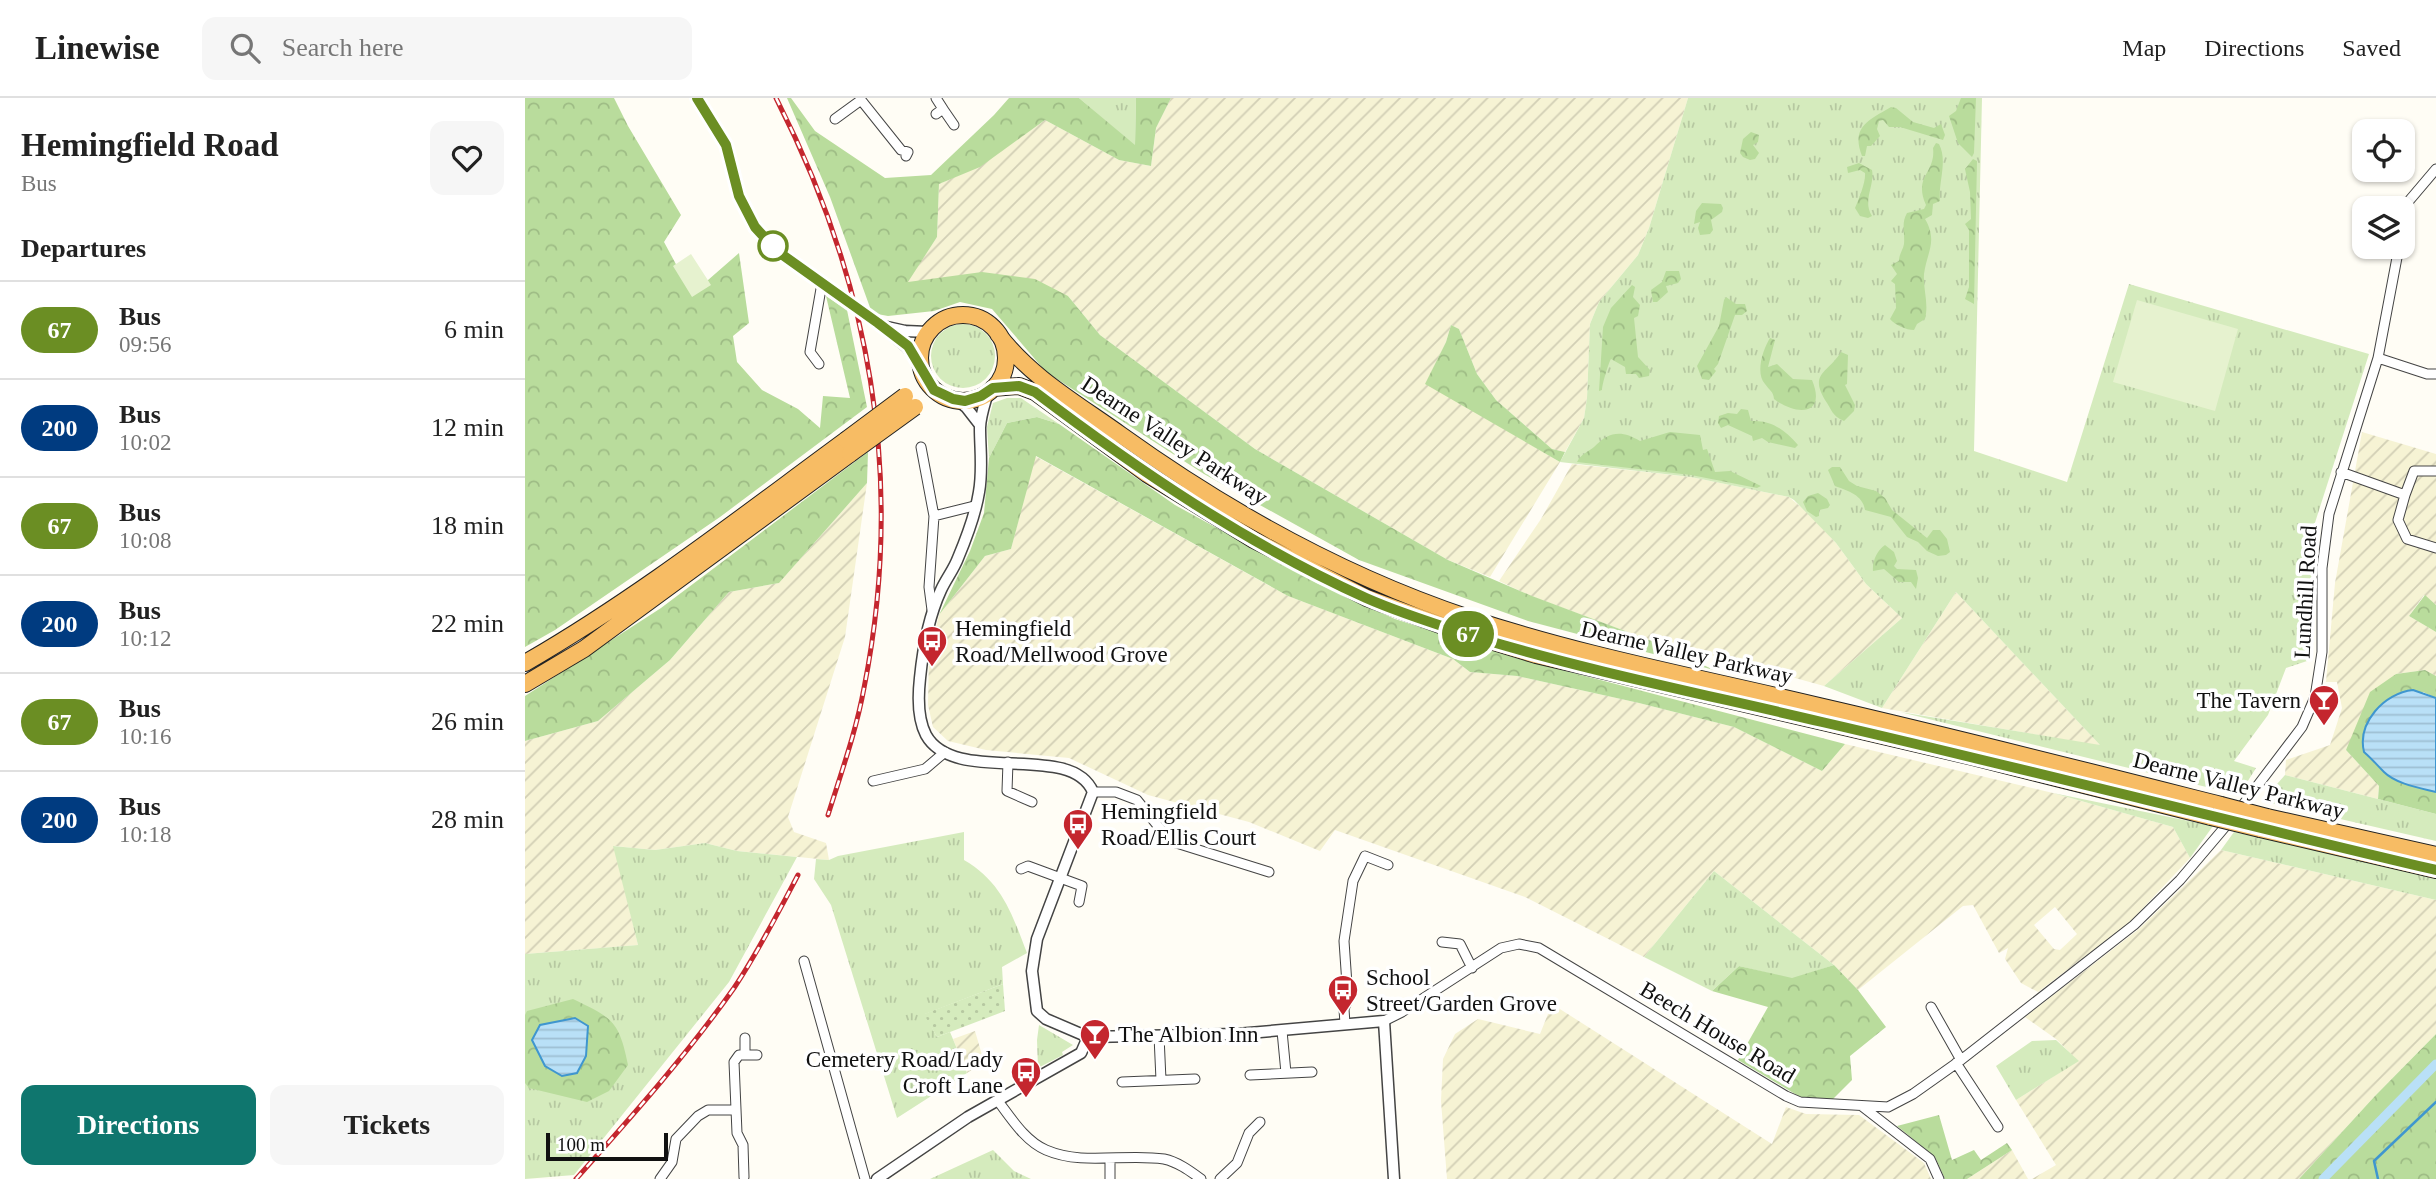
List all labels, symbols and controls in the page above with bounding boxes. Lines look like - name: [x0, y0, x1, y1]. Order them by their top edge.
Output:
- search box: [202, 17, 692, 80]
- icon: search: [226, 29, 264, 67]
- text: Linewise: [35, 30, 160, 66]
- text: Search here: [282, 33, 404, 62]
- text: Map: [2122, 35, 2166, 61]
- text: Directions: [2204, 35, 2304, 61]
- text: Saved: [2342, 35, 2401, 61]
- map controls: [2352, 119, 2415, 259]
- button: locate: [2352, 119, 2415, 182]
- button: heart: [430, 121, 504, 195]
- text: Hemingfield Road: [21, 127, 279, 163]
- text: Bus: [21, 171, 57, 196]
- button: layers: [2352, 196, 2415, 259]
- unlabelled marker: [758, 231, 788, 261]
- text: Departures: [21, 234, 146, 263]
- text: Bus: [119, 302, 161, 331]
- text: 6 min: [444, 315, 504, 344]
- text: 67: [48, 317, 72, 343]
- text: 09:56: [119, 332, 171, 357]
- street label: Dearne Valley Parkway: [1077, 371, 1273, 510]
- text: Bus: [119, 400, 161, 429]
- text: 12 min: [431, 413, 504, 442]
- text: 200: [42, 415, 78, 441]
- text: 10:02: [119, 430, 171, 455]
- text: Bus: [119, 498, 161, 527]
- text: 18 min: [431, 511, 504, 540]
- text: 67: [48, 513, 72, 539]
- street label: Lundhill Road: [2290, 524, 2322, 659]
- text: 10:08: [119, 528, 171, 553]
- text: Bus: [119, 596, 161, 625]
- text: 22 min: [431, 609, 504, 638]
- text: 200: [42, 611, 78, 637]
- line badge: 67: [1437, 611, 1499, 657]
- place label: Hemingfield Road/Mellwood Grove: [955, 616, 1168, 667]
- street label: Dearne Valley Parkway: [1578, 616, 1796, 689]
- text: 67: [1456, 621, 1480, 647]
- bus stop icon: Hemingfield Road/Mellwood Grove: [915, 624, 949, 668]
- text: 10:12: [119, 626, 171, 651]
- bar icon: The Tavern: [2307, 683, 2341, 727]
- place label: The Tavern: [2196, 688, 2301, 713]
- text: Bus: [119, 694, 161, 723]
- text: 26 min: [431, 707, 504, 736]
- text: 67: [48, 709, 72, 735]
- text: 10:16: [119, 724, 171, 749]
- street label: Dearne Valley Parkway: [2131, 747, 2348, 824]
- text: Bus: [119, 792, 161, 821]
- place label: Hemingfield Road/Ellis Court: [1101, 799, 1257, 850]
- text: 28 min: [431, 805, 504, 834]
- text: 200: [42, 807, 78, 833]
- bus stop icon: Hemingfield Road/Ellis Court: [1061, 807, 1095, 851]
- text: 10:18: [119, 822, 171, 847]
- place label: School Street/Garden Grove: [1366, 965, 1557, 1016]
- bus stop icon: School Street/Garden Grove: [1326, 973, 1360, 1017]
- street label: Beech House Road: [1636, 976, 1800, 1089]
- bar icon: The Albion Inn: [1078, 1017, 1112, 1061]
- place label: The Albion Inn: [1118, 1022, 1259, 1047]
- place label: Cemetery Road/Lady Croft Lane: [806, 1047, 1003, 1098]
- bus stop icon: Cemetery Road/Lady Croft Lane: [1009, 1055, 1043, 1099]
- button: Directions: [21, 1085, 256, 1165]
- button: Tickets: [270, 1085, 504, 1165]
- scale bar: [546, 1130, 669, 1162]
- text: 100 m: [557, 1134, 605, 1155]

